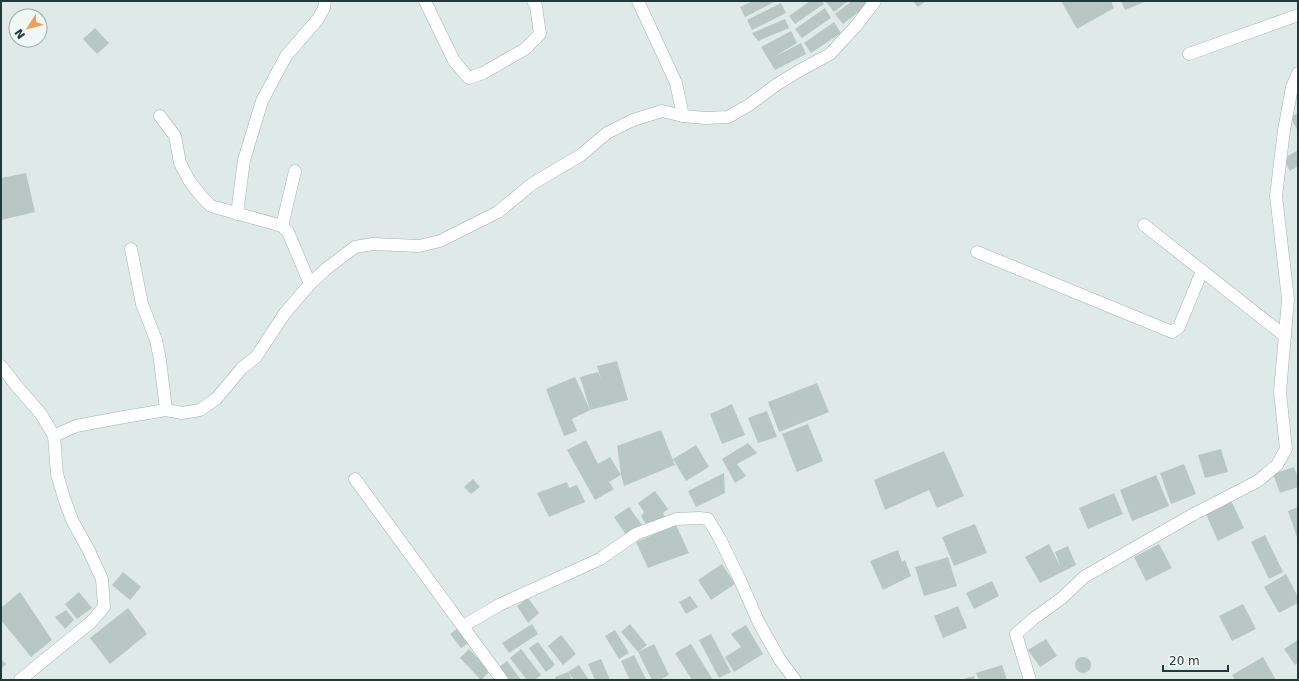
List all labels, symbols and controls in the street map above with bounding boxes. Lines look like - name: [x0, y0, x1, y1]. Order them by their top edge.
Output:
- north arrow: [8, 8, 48, 48]
- text: N: [12, 26, 28, 41]
- scale bar: [1163, 647, 1228, 673]
- text: 20 m: [1169, 654, 1200, 668]

